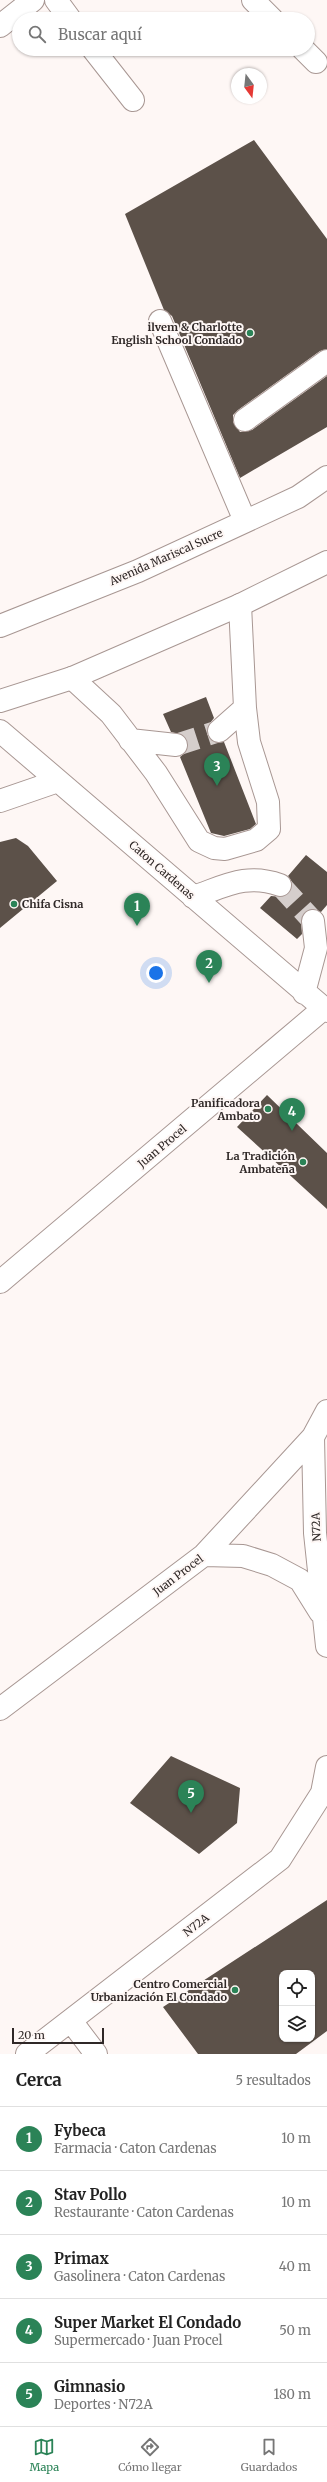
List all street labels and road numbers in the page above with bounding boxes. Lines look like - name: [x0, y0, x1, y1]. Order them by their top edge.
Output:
- street label: Avenida Mariscal Sucre: [106, 526, 225, 589]
- street label: Caton Cardenas: [126, 838, 198, 902]
- street label: Juan Procel: [134, 1121, 190, 1171]
- street label: N72A: [308, 1512, 324, 1542]
- street label: Juan Procel: [149, 1551, 206, 1599]
- street label: N72A: [180, 1910, 212, 1939]

